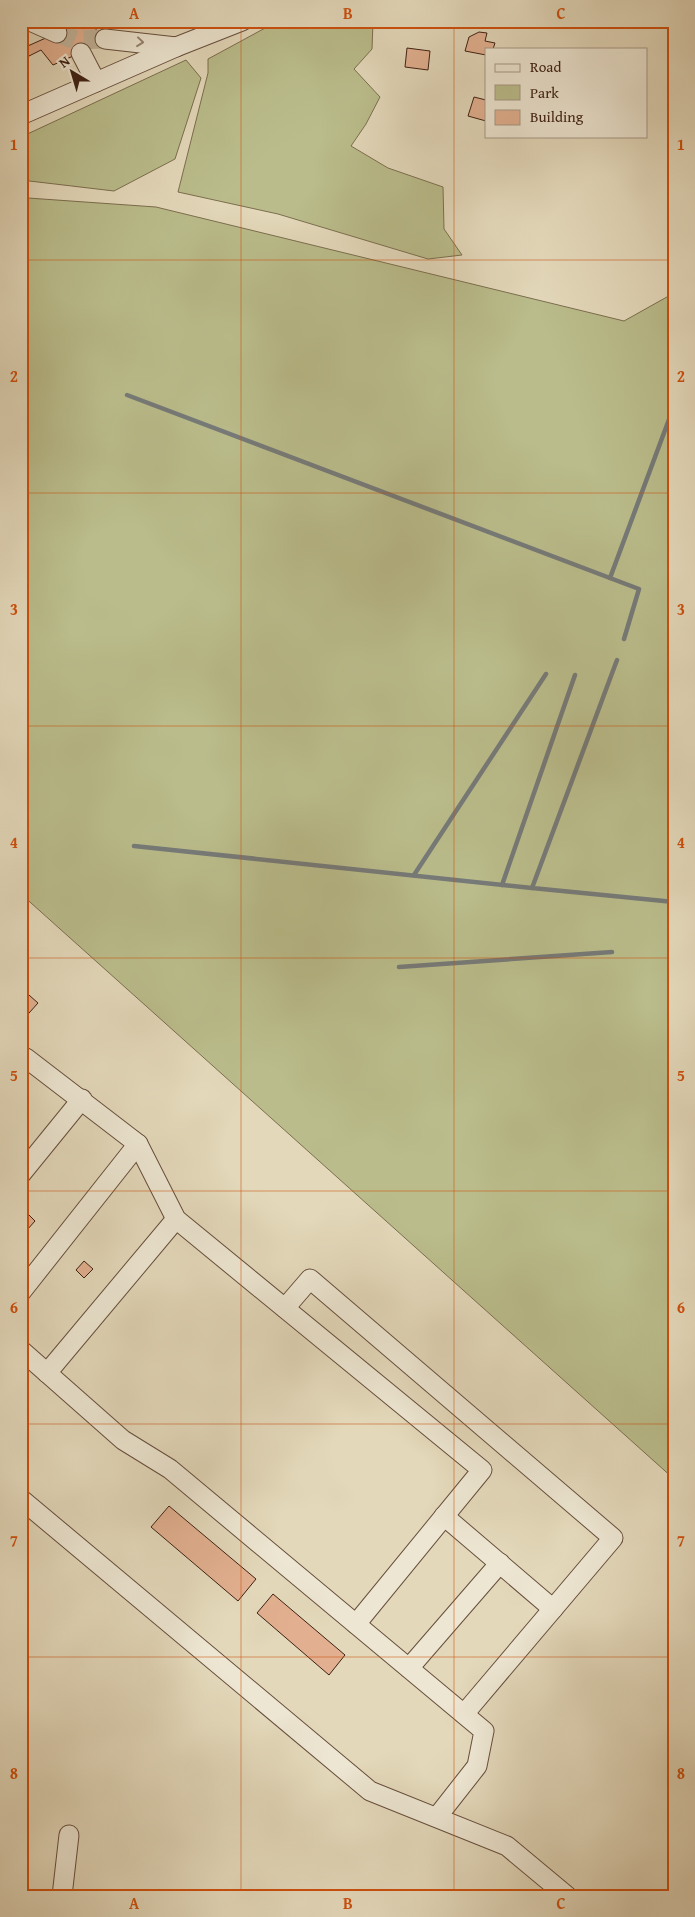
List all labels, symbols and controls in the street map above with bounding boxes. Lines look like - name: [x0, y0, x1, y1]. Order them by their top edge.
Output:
- text: A: [129, 1, 140, 25]
- text: B: [343, 1, 353, 25]
- text: C: [556, 1, 566, 25]
- one-way arrow: [137, 36, 145, 47]
- north arrow: [48, 48, 98, 98]
- legend: [485, 48, 648, 138]
- text: N: [54, 51, 74, 73]
- text: Road: [530, 56, 561, 77]
- text: Park: [530, 82, 559, 103]
- text: Building: [530, 106, 584, 127]
- text: 1: [10, 132, 18, 156]
- text: 1: [677, 132, 685, 156]
- text: 2: [10, 364, 18, 388]
- text: 2: [677, 364, 685, 388]
- text: 3: [10, 597, 18, 621]
- text: 3: [677, 597, 685, 621]
- text: 4: [10, 830, 18, 854]
- text: 4: [677, 830, 685, 854]
- text: 5: [10, 1063, 18, 1087]
- text: 5: [677, 1063, 685, 1087]
- text: 6: [10, 1295, 18, 1319]
- text: 6: [677, 1295, 685, 1319]
- text: 7: [10, 1528, 18, 1552]
- text: 7: [677, 1528, 685, 1552]
- text: 8: [10, 1761, 18, 1785]
- text: 8: [677, 1761, 685, 1785]
- text: A: [129, 1891, 140, 1915]
- text: B: [343, 1891, 353, 1915]
- text: C: [556, 1891, 566, 1915]

